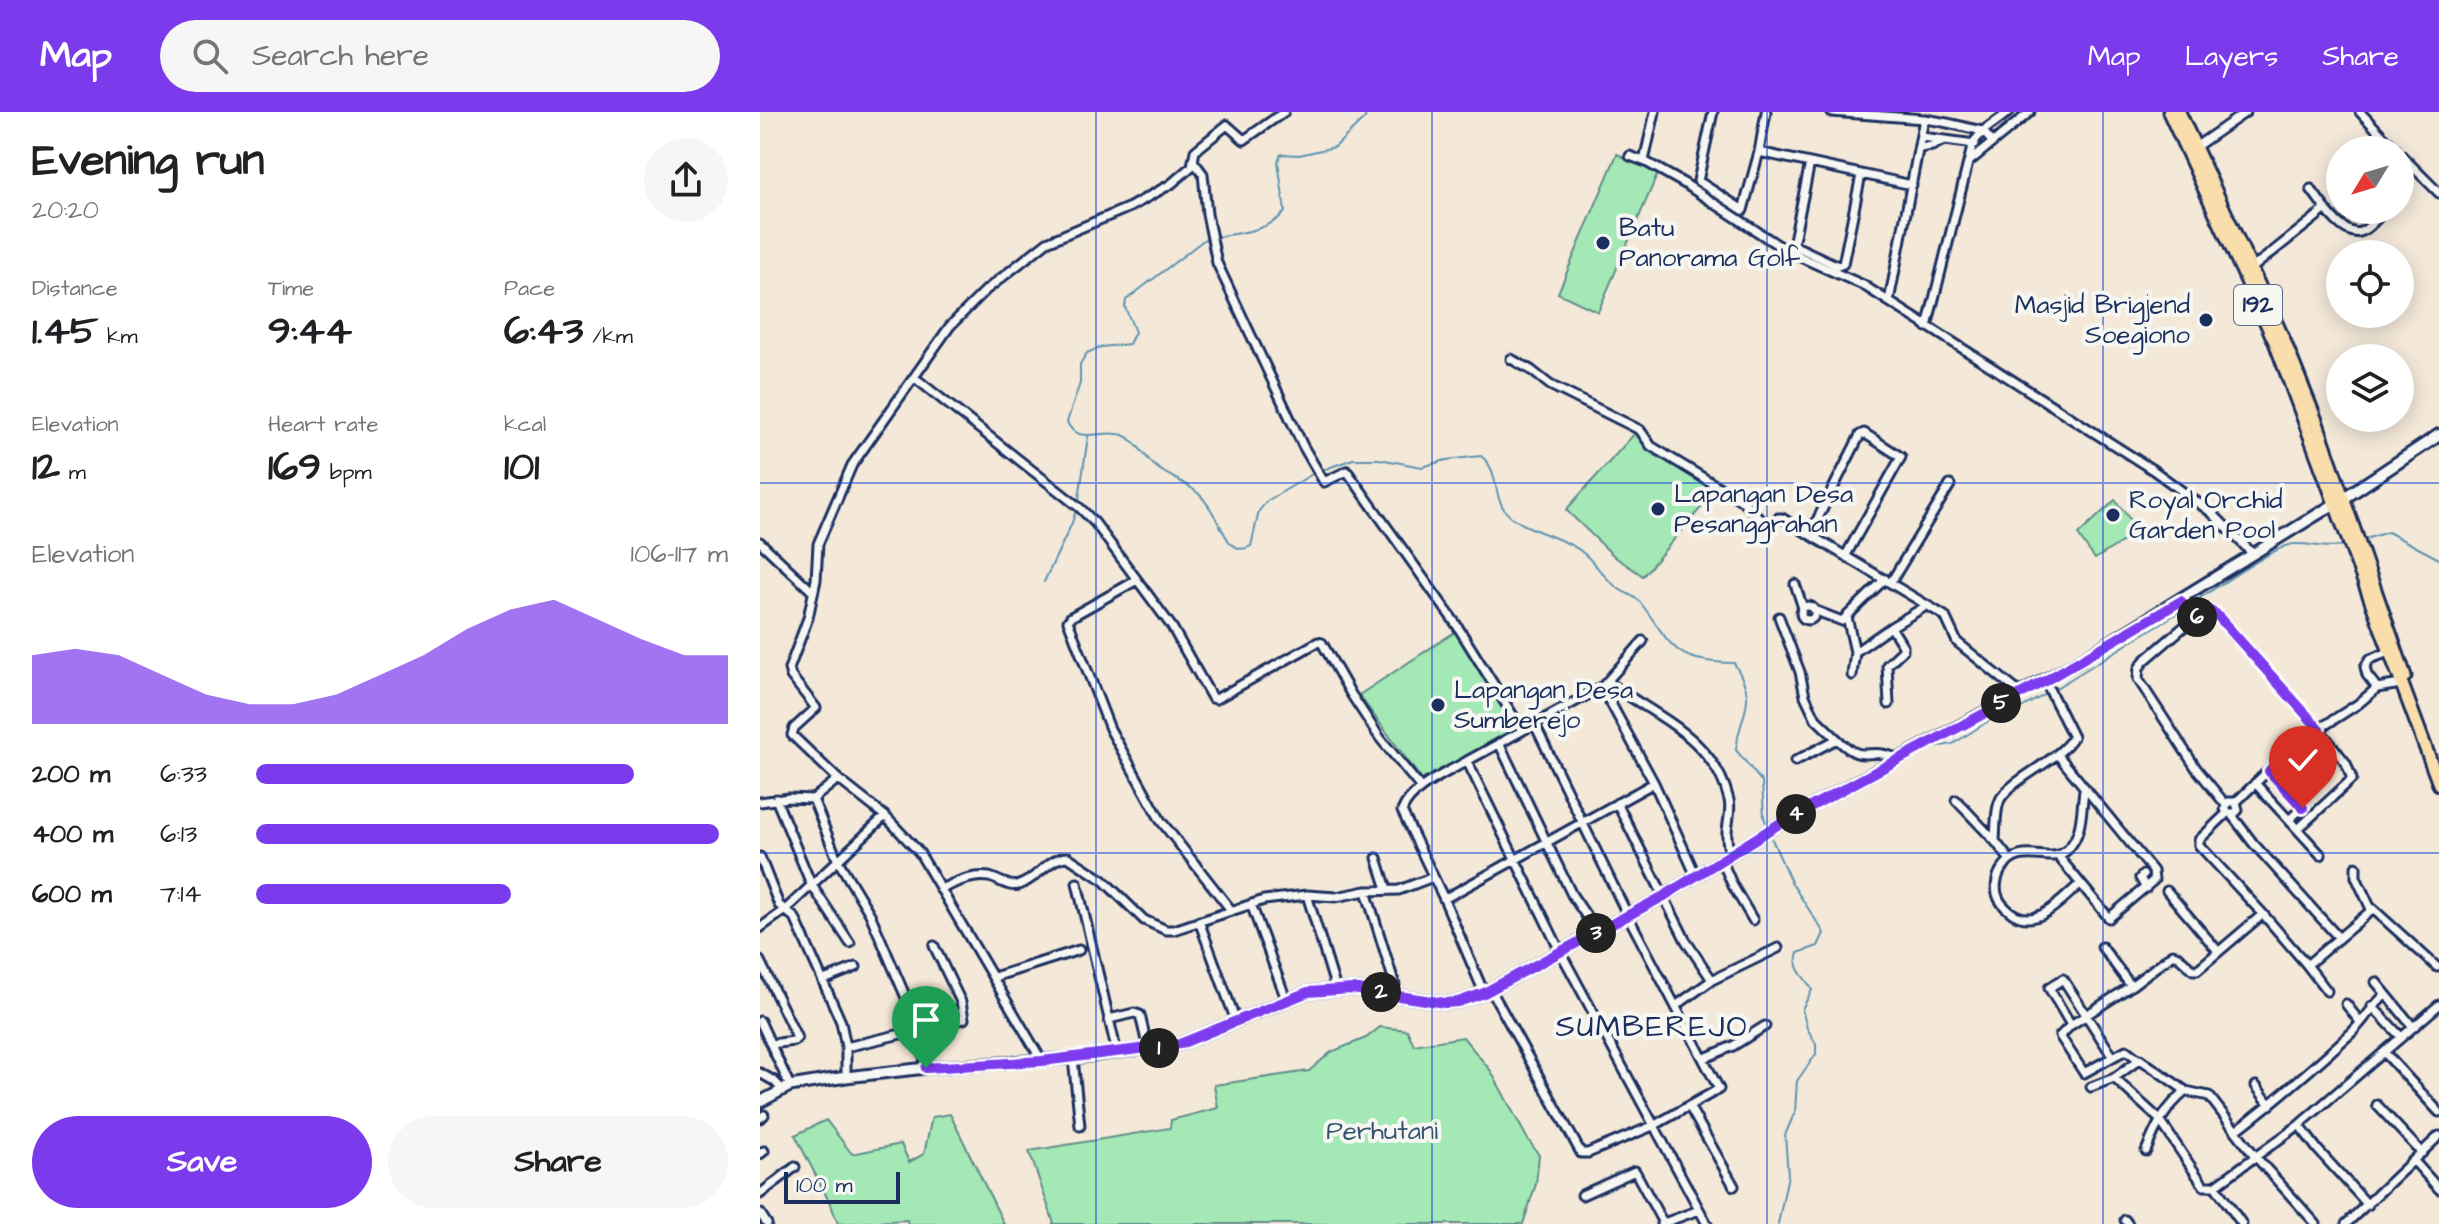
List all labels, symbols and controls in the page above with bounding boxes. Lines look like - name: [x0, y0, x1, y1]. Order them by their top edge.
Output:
- search box: [160, 20, 720, 92]
- text: Map: [40, 30, 112, 82]
- icon: search: [188, 34, 232, 78]
- text: Search here: [252, 35, 429, 77]
- text: Map: [2088, 37, 2141, 76]
- text: Layers: [2185, 37, 2278, 76]
- text: Share: [2322, 37, 2399, 76]
- text: Evening run: [32, 131, 264, 192]
- north arrow: [2326, 136, 2414, 224]
- map controls: [2326, 136, 2414, 432]
- button: share: [644, 138, 728, 222]
- text: 20:20: [32, 192, 99, 228]
- place label: Batu Panorama Golf: [1619, 210, 1801, 276]
- marker: Batu Panorama Golf: [1594, 234, 1612, 252]
- button: locate: [2326, 240, 2414, 328]
- text: Distance: [32, 273, 118, 304]
- text: Time: [268, 273, 314, 304]
- text: Pace: [504, 273, 555, 304]
- road number: 192: [2234, 285, 2282, 325]
- place label: Masjid Brigjend Soegiono: [2015, 287, 2190, 355]
- text: 1.45: [32, 304, 98, 359]
- text: 9:44: [268, 304, 352, 359]
- text: 6:43: [504, 304, 583, 359]
- marker: Masjid Brigjend Soegiono: [2197, 311, 2215, 329]
- text: km: [98, 321, 138, 352]
- text: /km: [583, 321, 633, 352]
- button: layers: [2326, 344, 2414, 432]
- text: Elevation: [32, 409, 119, 440]
- text: Heart rate: [268, 409, 378, 440]
- text: kcal: [504, 409, 546, 440]
- text: 12: [32, 440, 60, 495]
- text: 169: [268, 440, 321, 495]
- text: 101: [504, 440, 539, 495]
- text: m: [60, 457, 86, 488]
- text: bpm: [321, 457, 372, 488]
- place label: Lapangan Desa Pesanggrahan: [1674, 476, 1853, 544]
- place label: Royal Orchid Garden Pool: [2129, 482, 2283, 548]
- marker: Lapangan Desa Pesanggrahan: [1649, 500, 1667, 518]
- marker: Royal Orchid Garden Pool: [2104, 506, 2122, 524]
- text: Elevation: [32, 536, 134, 572]
- text: 106–117 m: [631, 536, 728, 572]
- pin: 6: [2177, 597, 2217, 637]
- text: 6: [2190, 601, 2204, 632]
- place label: Lapangan Desa Sumberejo: [1454, 672, 1633, 738]
- pin: 5: [1981, 683, 2021, 723]
- text: 5: [1993, 687, 2009, 718]
- marker: Lapangan Desa Sumberejo: [1429, 696, 1447, 714]
- pin: [2269, 726, 2337, 808]
- icon: check: [2281, 738, 2325, 782]
- text: 200 m: [32, 756, 110, 792]
- text: 6:33: [160, 756, 207, 792]
- pin: 4: [1776, 794, 1816, 834]
- text: 4: [1789, 798, 1803, 829]
- text: 400 m: [32, 816, 113, 852]
- text: 6:13: [160, 816, 197, 852]
- text: 600 m: [32, 876, 112, 912]
- text: 7:14: [160, 876, 201, 912]
- pin: 3: [1576, 913, 1616, 953]
- text: 3: [1590, 917, 1602, 948]
- pin: 2: [1361, 972, 1401, 1012]
- text: 2: [1375, 976, 1387, 1007]
- pin: [892, 986, 960, 1068]
- icon: arrive: [904, 998, 948, 1042]
- district label: SUMBEREJO: [1555, 1006, 1749, 1048]
- pin: 1: [1139, 1028, 1179, 1068]
- text: 1: [1158, 1032, 1160, 1063]
- park label: Perhutani: [1326, 1113, 1438, 1149]
- button: Save: [32, 1116, 372, 1208]
- button: Share: [388, 1116, 728, 1208]
- scale bar: [784, 1168, 900, 1204]
- text: 100 m: [796, 1170, 853, 1201]

